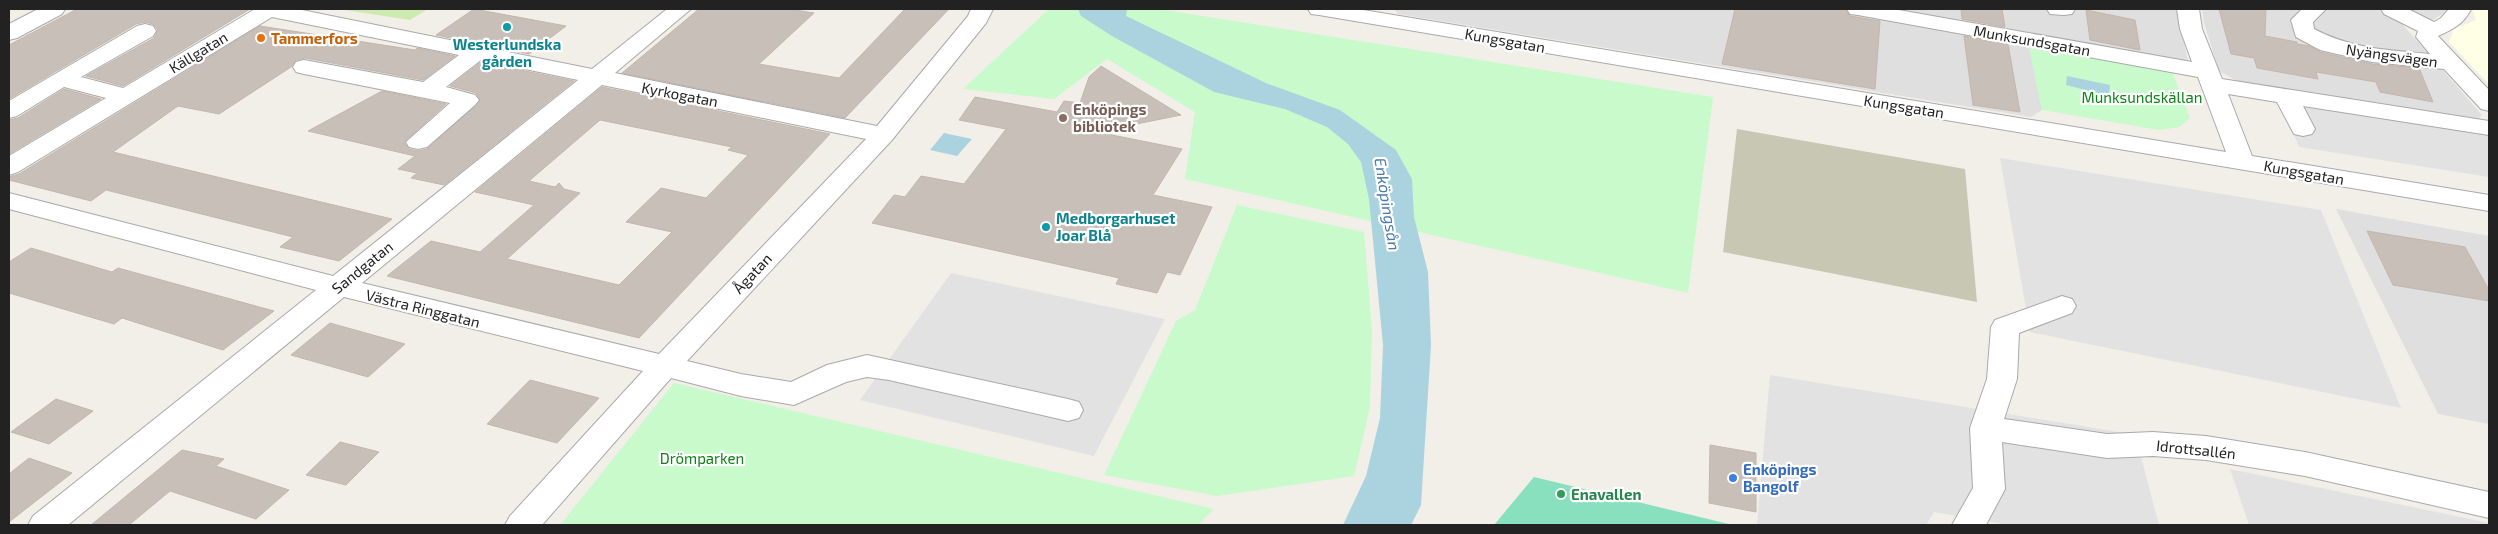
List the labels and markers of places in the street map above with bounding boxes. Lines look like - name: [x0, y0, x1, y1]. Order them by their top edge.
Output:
- marker: Westerlundska gården: [501, 21, 513, 33]
- place label: Tammerfors: [271, 29, 358, 47]
- marker: Tammerfors: [255, 32, 267, 44]
- place label: Westerlundska gården: [453, 35, 561, 70]
- place label: Enköpings bibliotek: [1073, 100, 1147, 135]
- marker: Enköpings bibliotek: [1057, 112, 1069, 124]
- place label: Medborgarhuset Joar Blå: [1056, 209, 1175, 244]
- marker: Medborgarhuset Joar Blå: [1040, 221, 1052, 233]
- place label: Enköpings Bangolf: [1743, 460, 1817, 495]
- marker: Enköpings Bangolf: [1727, 472, 1739, 484]
- place label: Enavallen: [1571, 485, 1641, 503]
- marker: Enavallen: [1555, 488, 1567, 500]

